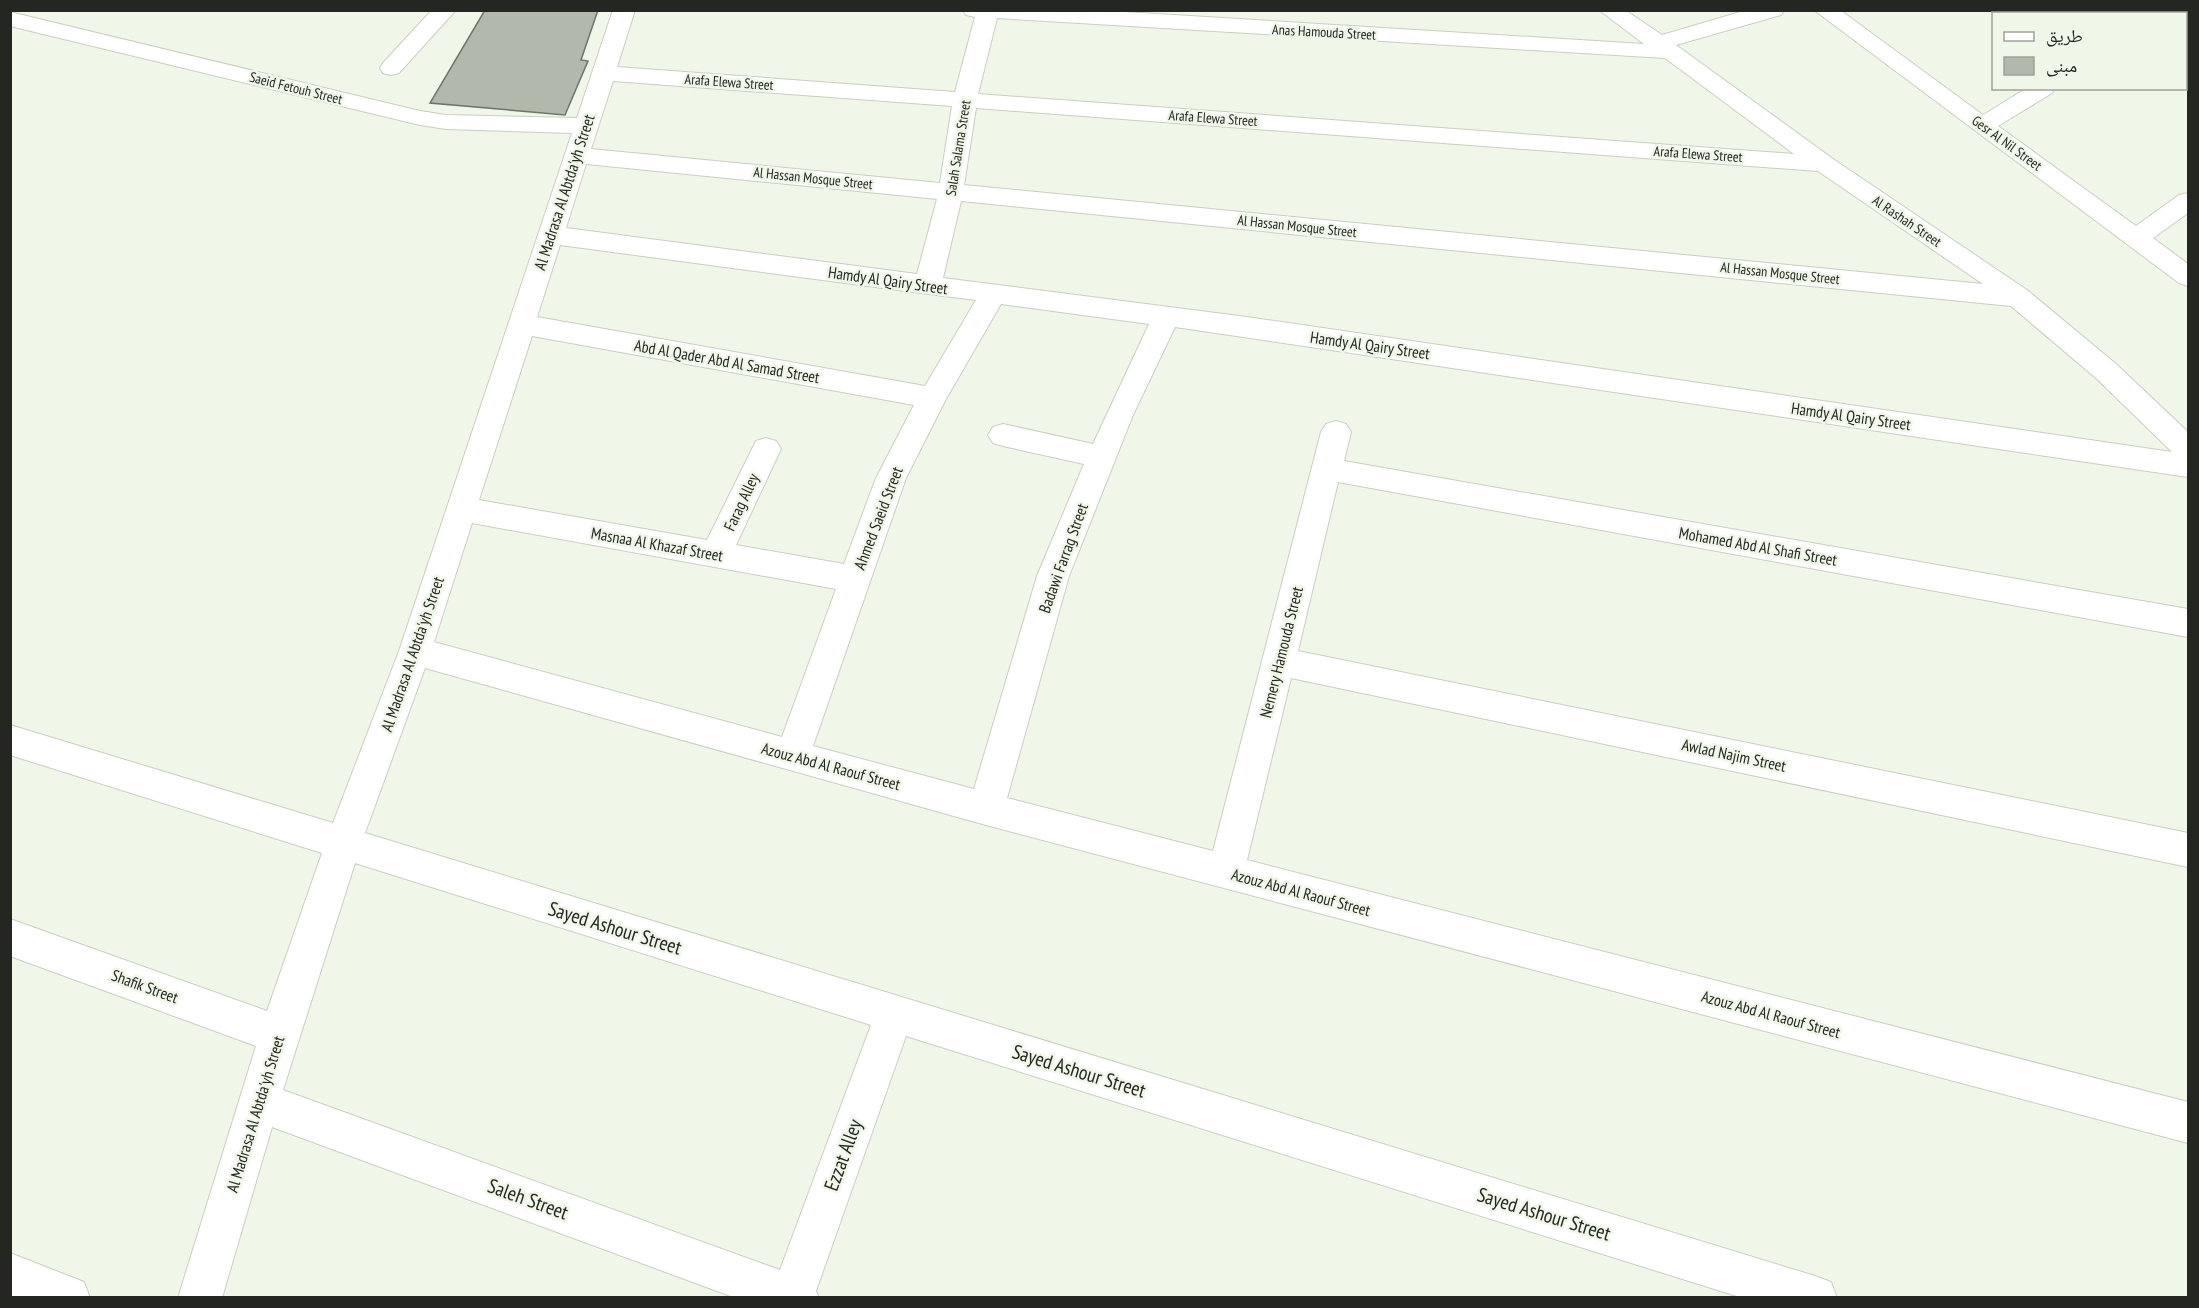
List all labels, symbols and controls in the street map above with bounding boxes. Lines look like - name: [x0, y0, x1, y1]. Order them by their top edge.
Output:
- legend: [1992, 12, 2187, 90]
- street label: Anas Hamouda Street: [1272, 20, 1377, 44]
- text: طريق: [2046, 24, 2083, 47]
- text: مبنى: [2046, 54, 2077, 77]
- street label: Saeid Fetouh Street: [248, 68, 344, 108]
- street label: Arafa Elewa Street: [684, 70, 774, 94]
- street label: Salah Salama Street: [942, 99, 974, 197]
- street label: Arafa Elewa Street: [1168, 106, 1258, 130]
- street label: Al Madrasa Al Abtda'yh Street: [529, 111, 599, 272]
- street label: Gesr Al Nil Street: [1968, 111, 2046, 175]
- street label: Arafa Elewa Street: [1653, 142, 1743, 166]
- street label: Al Hassan Mosque Street: [753, 163, 874, 193]
- street label: Al Rashah Street: [1869, 191, 1945, 251]
- street label: Al Hassan Mosque Street: [1237, 211, 1358, 241]
- street label: Al Hassan Mosque Street: [1720, 258, 1841, 288]
- street label: Hamdy Al Qairy Street: [827, 262, 950, 298]
- street label: Hamdy Al Qairy Street: [1309, 327, 1432, 363]
- street label: Abd Al Qader Abd Al Samad Street: [633, 335, 822, 387]
- street label: Hamdy Al Qairy Street: [1790, 398, 1913, 434]
- street label: Ahmed Saeid Street: [849, 463, 907, 572]
- street label: Farag Alley: [719, 470, 763, 534]
- street label: Badawi Farrag Street: [1034, 500, 1092, 616]
- street label: Mohamed Abd Al Shafi Street: [1677, 522, 1839, 570]
- street label: Masnaa Al Khazaf Street: [589, 523, 725, 566]
- street label: Al Madrasa Al Abtda'yh Street: [376, 573, 448, 734]
- street label: Nemery Hamouda Street: [1255, 584, 1307, 720]
- street label: Awlad Najim Street: [1680, 734, 1788, 776]
- street label: Azouz Abd Al Raouf Street: [759, 738, 903, 794]
- street label: Azouz Abd Al Raouf Street: [1229, 864, 1373, 920]
- street label: Sayed Ashour Street: [545, 895, 685, 961]
- street label: Shafik Street: [109, 965, 182, 1008]
- street label: Azouz Abd Al Raouf Street: [1699, 986, 1843, 1042]
- street label: Al Madrasa Al Abtda'yh Street: [222, 1033, 288, 1195]
- street label: Sayed Ashour Street: [1009, 1038, 1149, 1104]
- street label: Ezzat Alley: [818, 1115, 868, 1194]
- street label: Saleh Street: [484, 1172, 572, 1226]
- street label: Sayed Ashour Street: [1474, 1181, 1614, 1247]

